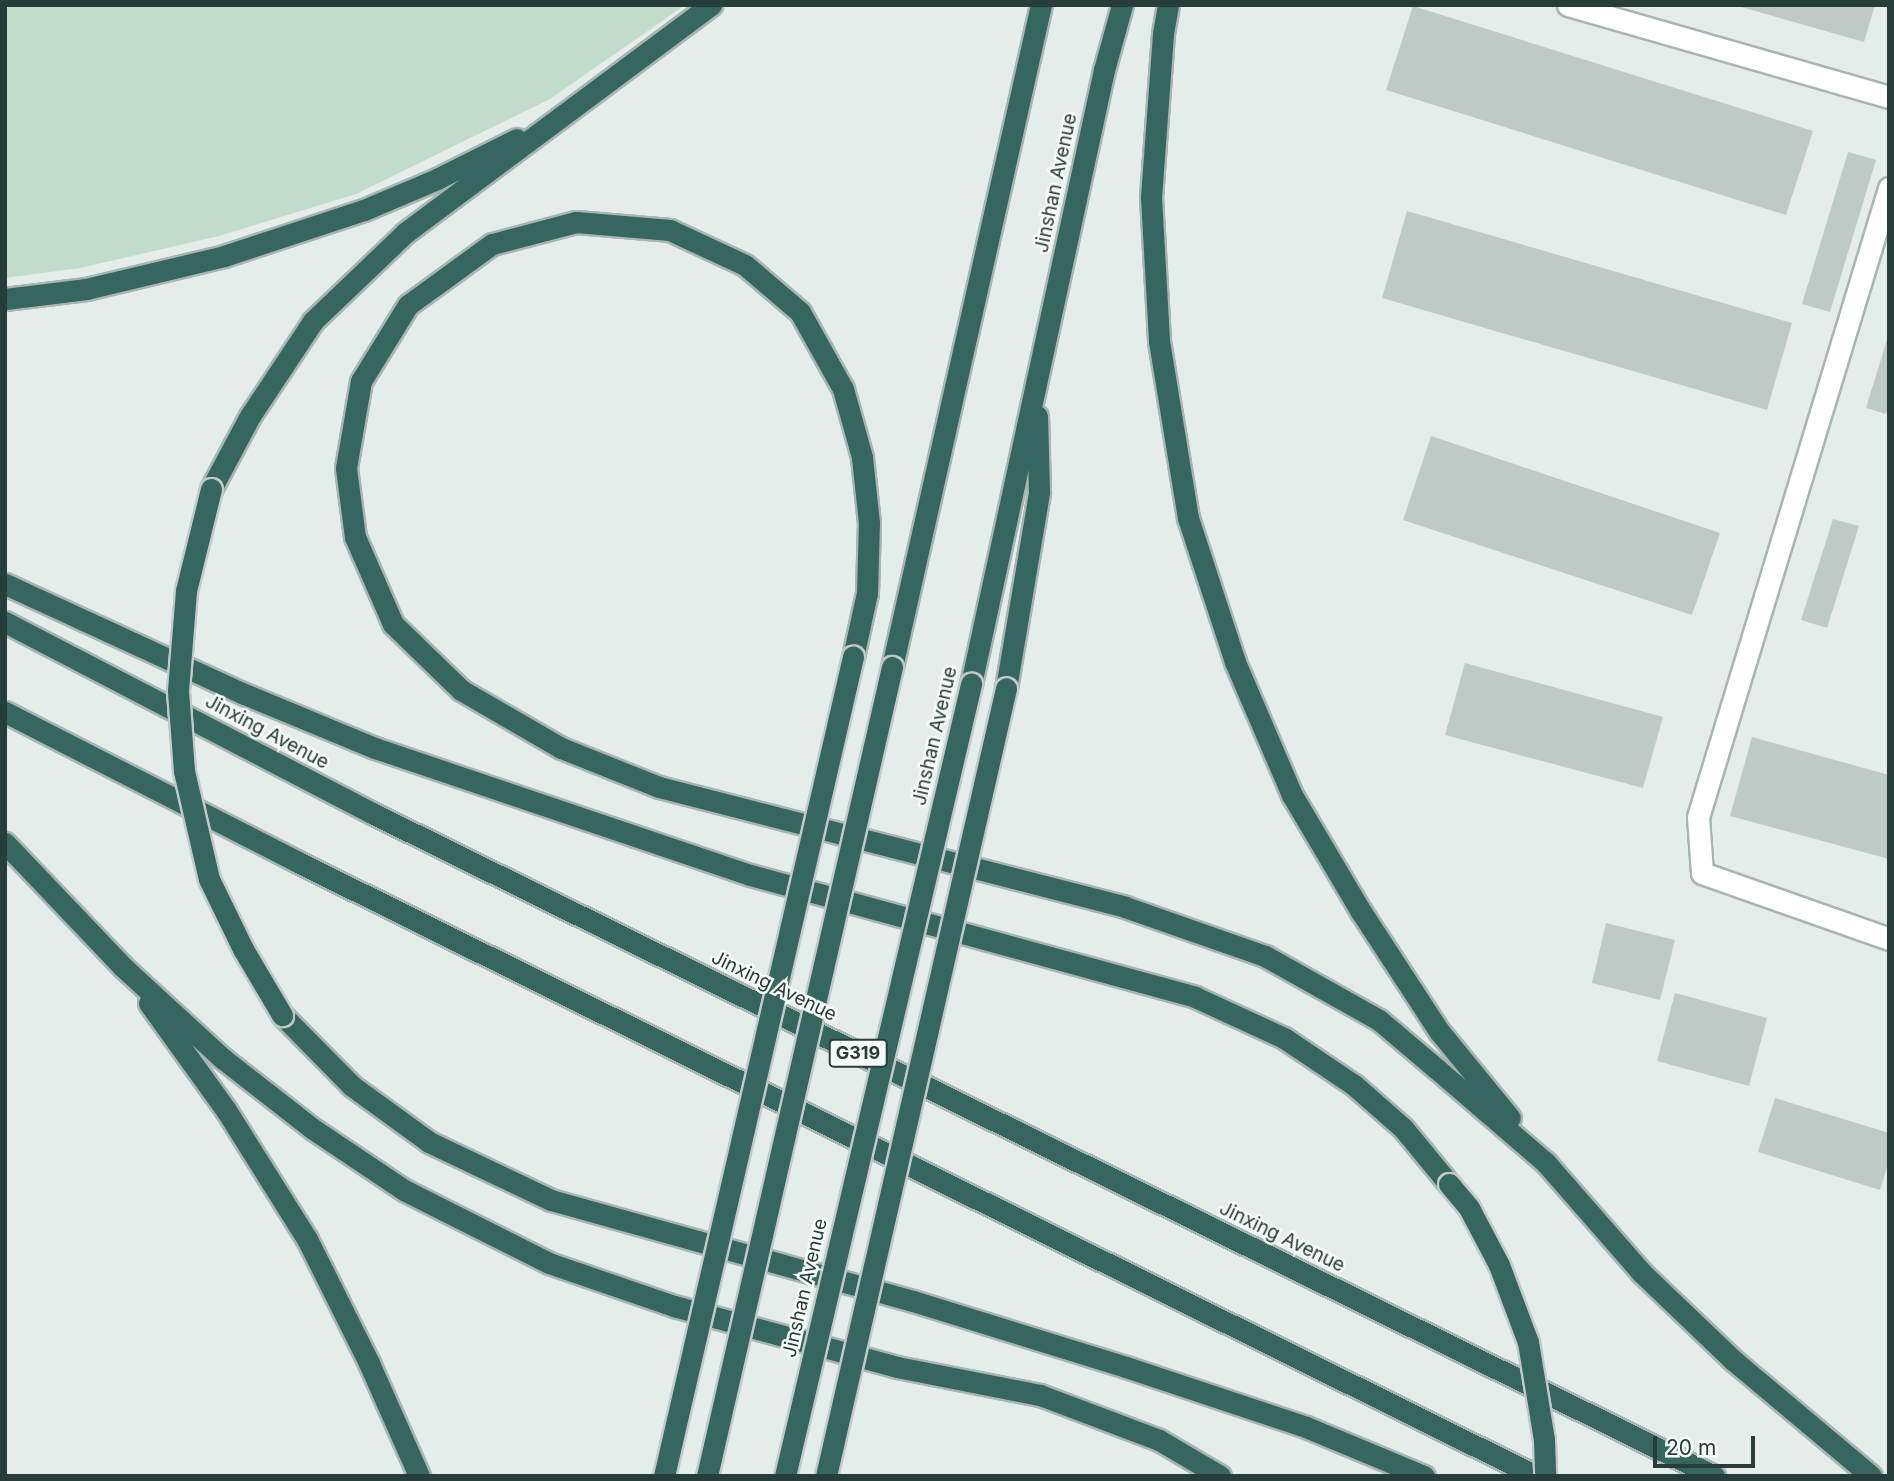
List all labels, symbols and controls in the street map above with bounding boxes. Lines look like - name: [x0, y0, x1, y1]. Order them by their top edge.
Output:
- street label: Jinshan Avenue: [1030, 111, 1082, 255]
- street label: Jinshan Avenue: [908, 664, 962, 808]
- street label: Jinxing Avenue: [201, 690, 333, 774]
- street label: Jinxing Avenue: [708, 946, 840, 1026]
- road number: G319: [828, 1038, 888, 1068]
- street label: Jinxing Avenue: [1216, 1197, 1348, 1277]
- street label: Jinshan Avenue: [778, 1216, 832, 1360]
- scale bar: [1656, 1422, 1758, 1466]
- text: 20 m: [1666, 1435, 1716, 1460]

